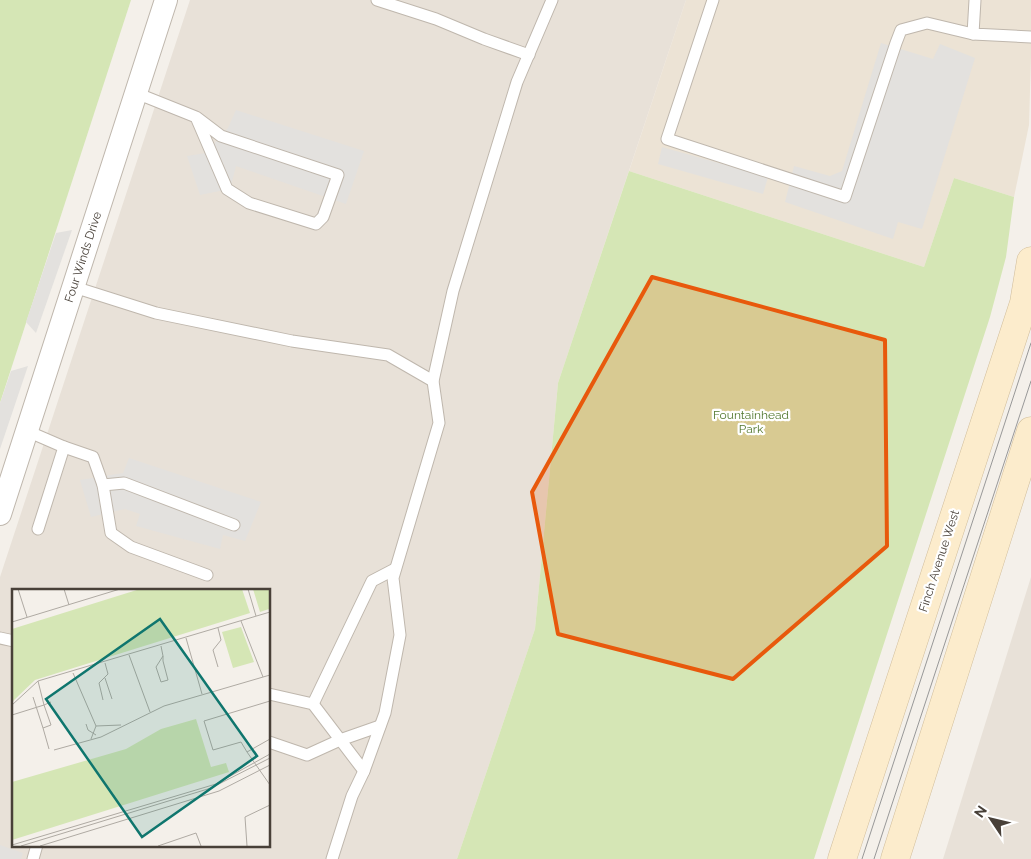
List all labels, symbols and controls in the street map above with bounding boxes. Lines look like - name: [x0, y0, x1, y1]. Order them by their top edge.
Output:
- street label: Four Winds Drive: [62, 210, 104, 304]
- park label: Fountainhead Park: [713, 408, 789, 436]
- street label: Finch Avenue West: [916, 508, 962, 614]
- inset map: [12, 589, 270, 846]
- north arrow: [966, 794, 1016, 844]
- text: N: [971, 803, 990, 821]

